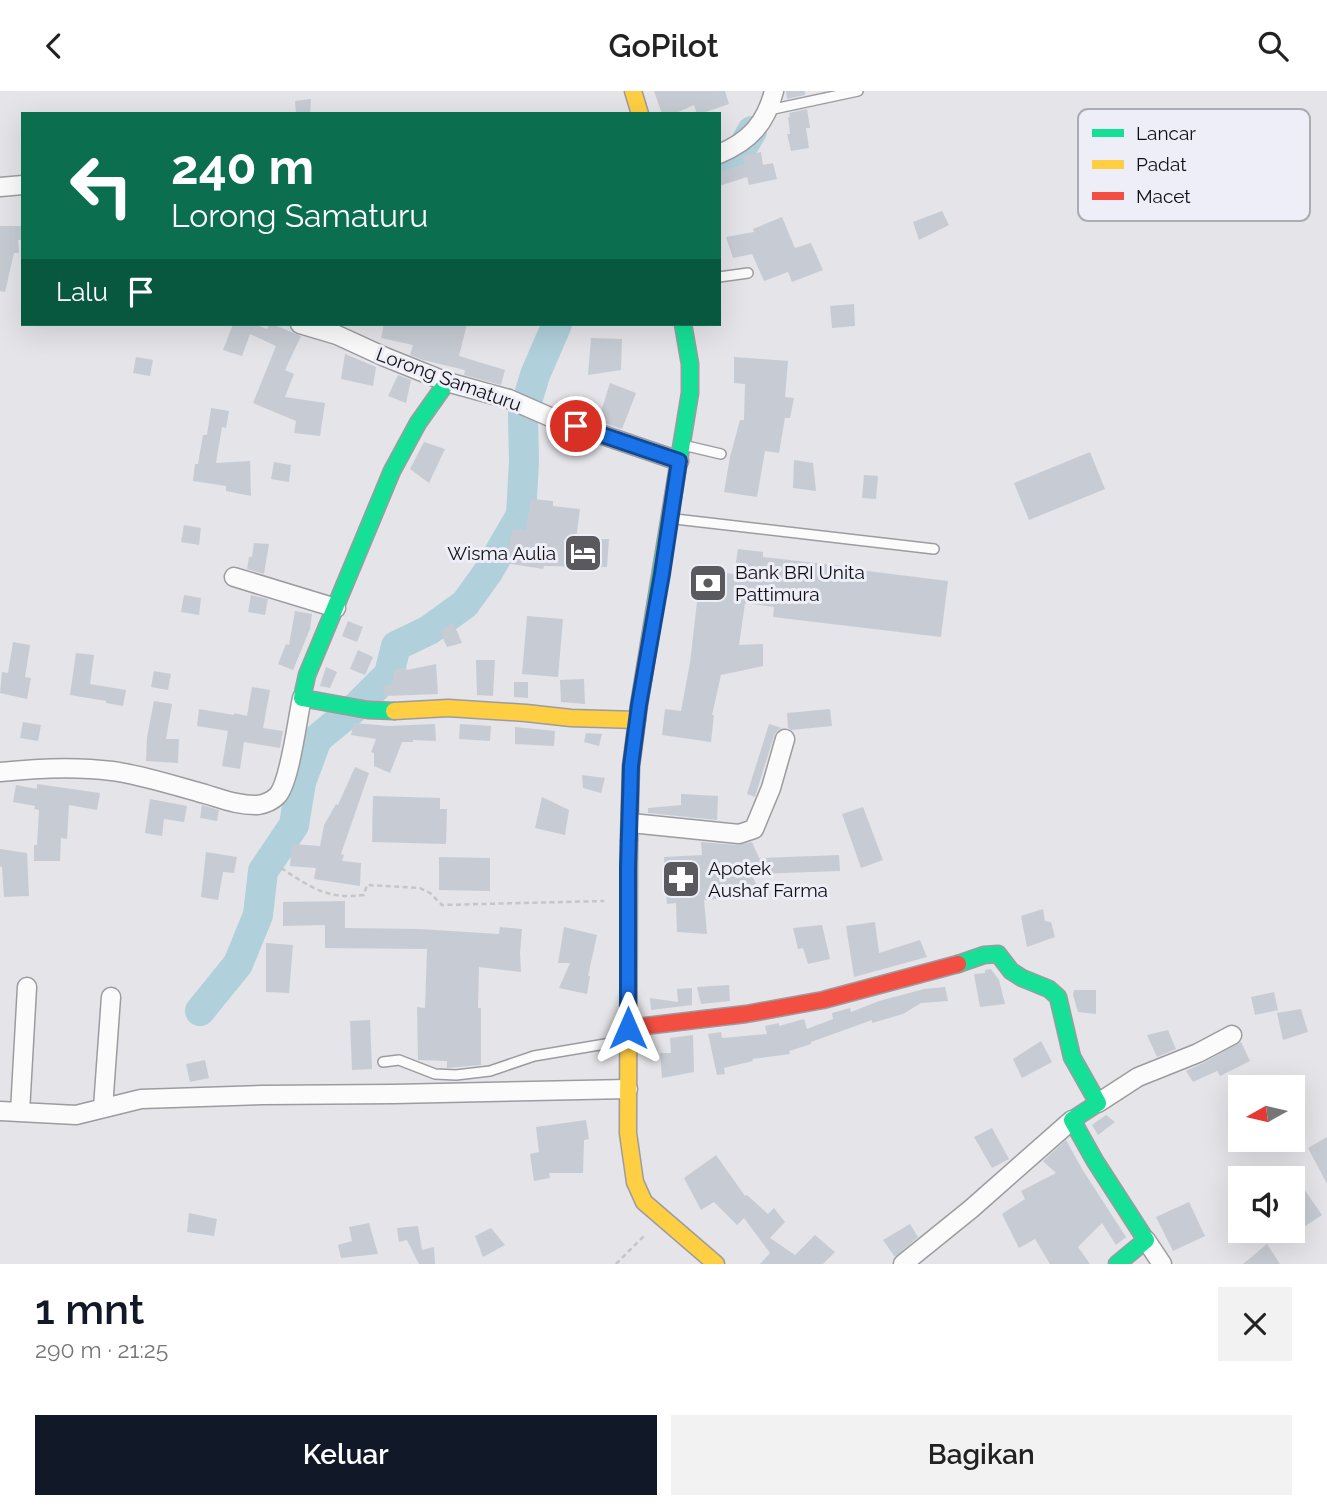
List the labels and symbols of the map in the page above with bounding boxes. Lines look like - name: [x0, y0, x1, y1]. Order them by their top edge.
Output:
- legend: [1078, 109, 1310, 221]
- text: Lancar: [1136, 122, 1196, 144]
- text: Padat: [1136, 153, 1187, 175]
- text: Macet: [1136, 185, 1191, 207]
- street label: Lorong Samaturu: [373, 343, 525, 415]
- pin: [546, 396, 606, 456]
- hotel icon: Wisma Aulia: [562, 532, 604, 574]
- place label: Wisma Aulia: [447, 542, 556, 564]
- place label: Bank BRI Unita Pattimura: [735, 561, 865, 605]
- bank icon: Bank BRI Unita Pattimura: [687, 562, 729, 604]
- place label: Apotek Aushaf Farma: [708, 857, 828, 901]
- pharmacy icon: Apotek Aushaf Farma: [660, 858, 702, 900]
- position arrow: [591, 991, 665, 1065]
- north arrow: [1228, 1075, 1306, 1151]

